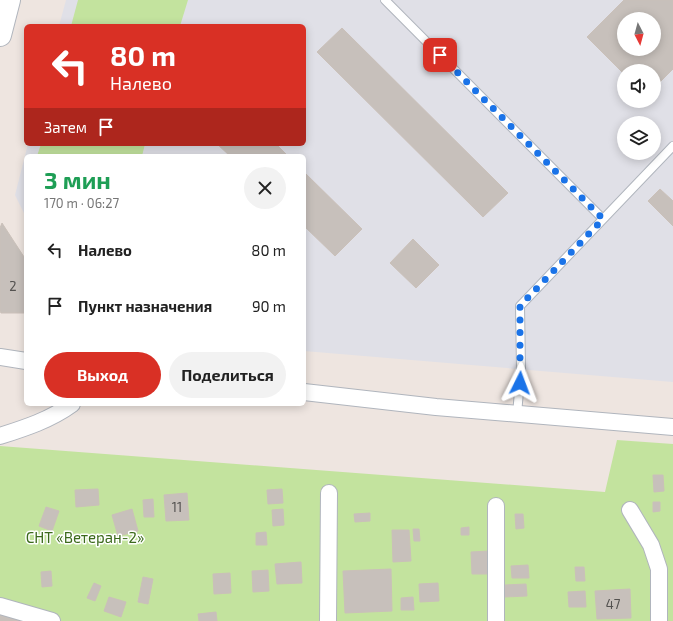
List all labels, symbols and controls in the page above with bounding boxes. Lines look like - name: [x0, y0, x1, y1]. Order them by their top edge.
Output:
- north arrow: [617, 12, 661, 56]
- map controls: [617, 12, 661, 160]
- text: 80 m: [110, 38, 176, 72]
- pin: [423, 38, 457, 72]
- icon: left: [44, 40, 96, 92]
- icon: arrive: [429, 44, 451, 66]
- button: sound: [617, 64, 661, 108]
- text: Налево: [110, 72, 172, 94]
- icon: arrive: [95, 116, 117, 138]
- button: layers: [617, 116, 661, 160]
- text: Затем: [44, 118, 87, 136]
- text: 3 мин: [44, 165, 111, 194]
- button: close: [244, 167, 286, 209]
- text: 170 m · 06:27: [44, 195, 119, 211]
- icon: left: [44, 239, 66, 261]
- text: Налево: [78, 241, 132, 259]
- text: 80 m: [251, 241, 286, 259]
- house number: 2: [9, 278, 17, 294]
- icon: arrive: [44, 295, 66, 317]
- text: Пункт назначения: [78, 297, 212, 315]
- text: 90 m: [252, 297, 286, 315]
- button: Выход: [44, 352, 161, 398]
- button: Поделиться: [169, 352, 286, 398]
- position arrow: [499, 362, 541, 404]
- house number: 11: [172, 499, 182, 515]
- park label: СНТ «Ветеран-2»: [26, 528, 144, 546]
- house number: 47: [606, 596, 621, 612]

